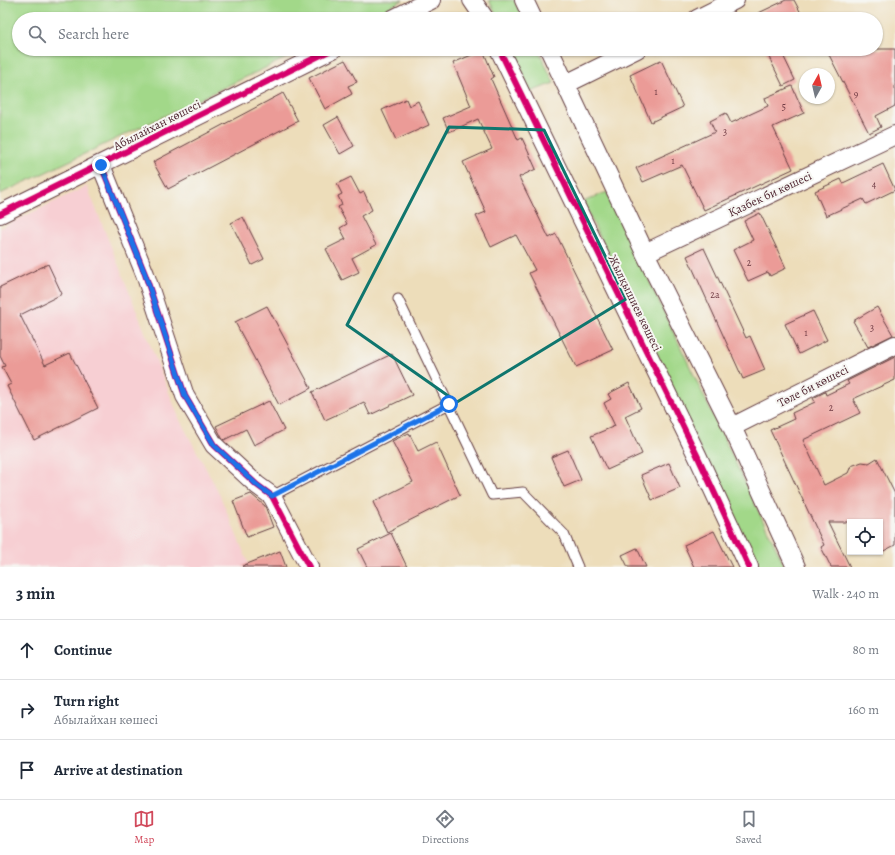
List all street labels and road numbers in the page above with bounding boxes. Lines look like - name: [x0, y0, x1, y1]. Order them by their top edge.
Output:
- street label: Абылайхан көшесі: [110, 96, 204, 154]
- street label: Қазбек би көшесі: [726, 168, 814, 220]
- street label: Жылқышиев көшесі: [605, 252, 665, 354]
- street label: Төле би көшесі: [775, 361, 851, 411]

